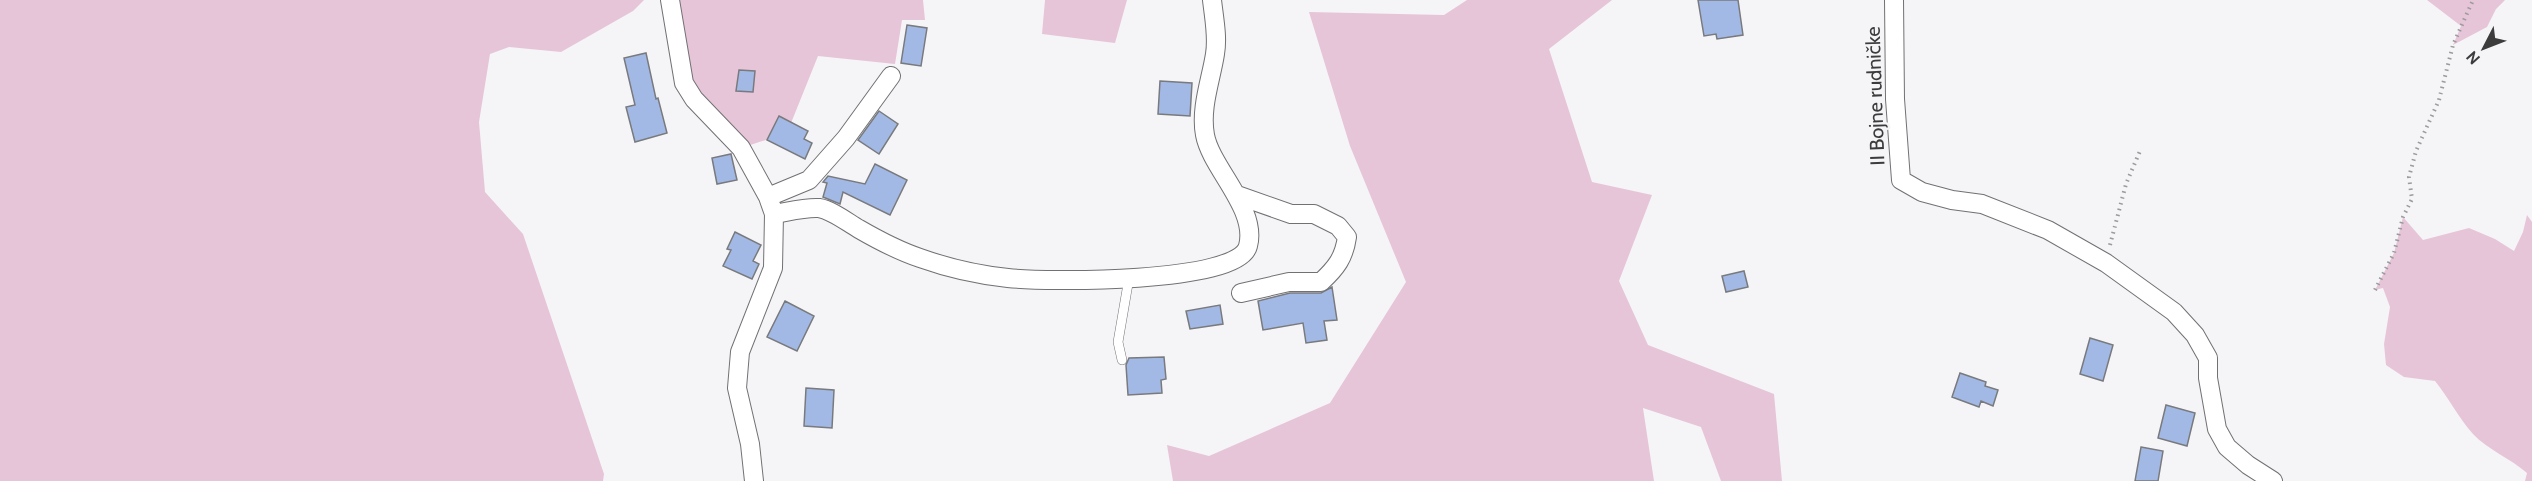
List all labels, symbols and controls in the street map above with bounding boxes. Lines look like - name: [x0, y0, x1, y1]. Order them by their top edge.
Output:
- north arrow: [2454, 18, 2514, 78]
- street label: II Bojne rudničke: [1861, 26, 1889, 166]
- text: N: [2462, 47, 2484, 68]

